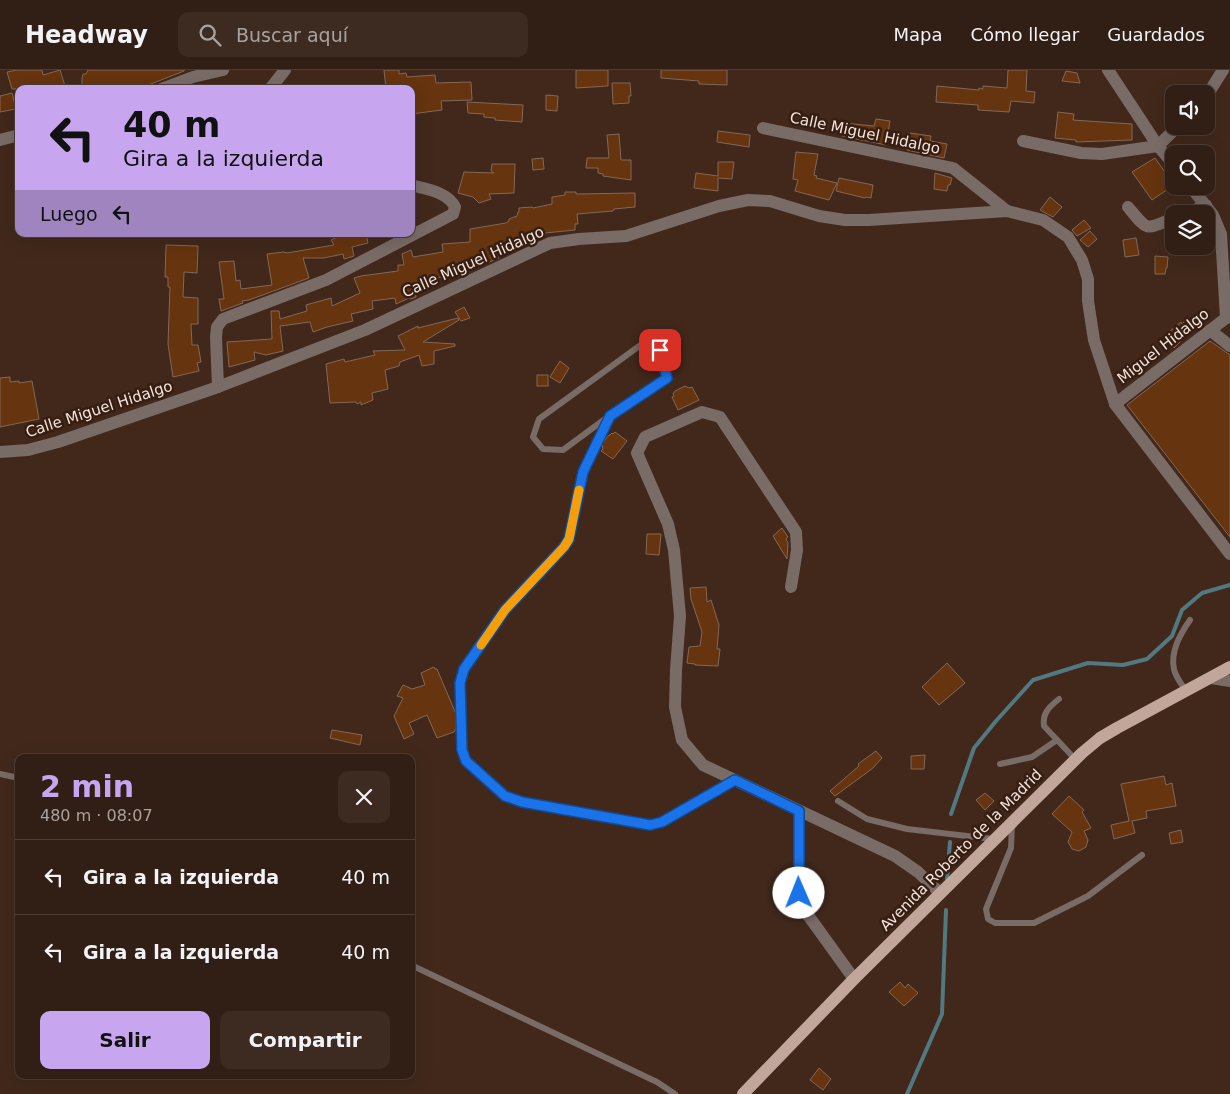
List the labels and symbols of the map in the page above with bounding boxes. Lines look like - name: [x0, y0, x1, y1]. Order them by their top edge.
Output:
- street label: Calle Miguel Hidalgo: [788, 108, 942, 158]
- street label: Calle Miguel Hidalgo: [399, 223, 547, 301]
- street label: Miguel Hidalgo: [1114, 305, 1212, 387]
- pin: [639, 329, 681, 371]
- street label: Calle Miguel Hidalgo: [23, 377, 175, 441]
- street label: Avenida Roberto de la Madrid: [876, 765, 1046, 935]
- position arrow: [772, 866, 824, 918]

